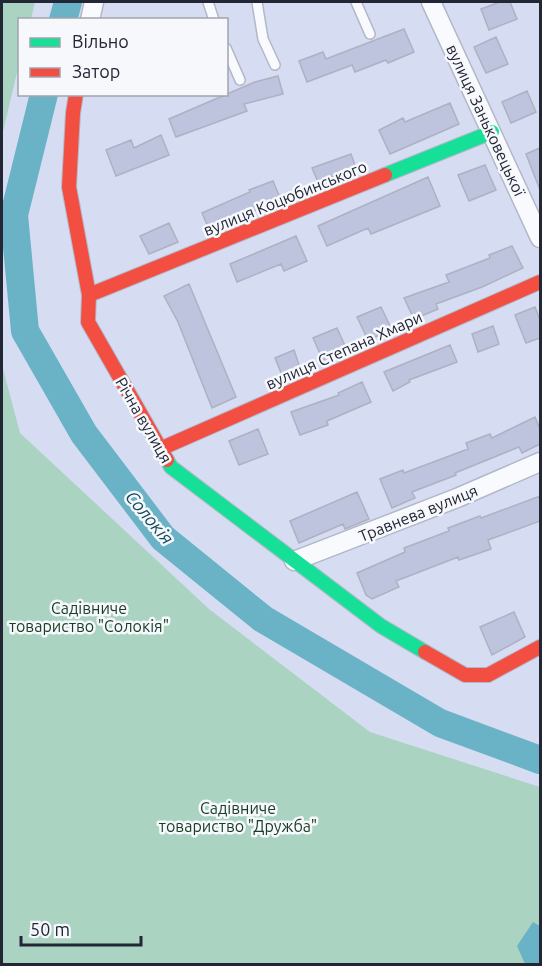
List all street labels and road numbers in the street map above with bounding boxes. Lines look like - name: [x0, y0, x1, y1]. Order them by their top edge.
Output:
- street label: вулиця Заньковецької: [443, 41, 530, 200]
- street label: вулиця Коцюбинського: [201, 157, 369, 239]
- street label: вулиця Степана Хмари: [263, 307, 425, 393]
- street label: Річна вулиця: [112, 374, 176, 466]
- street label: Травнева вулиця: [356, 481, 480, 545]

